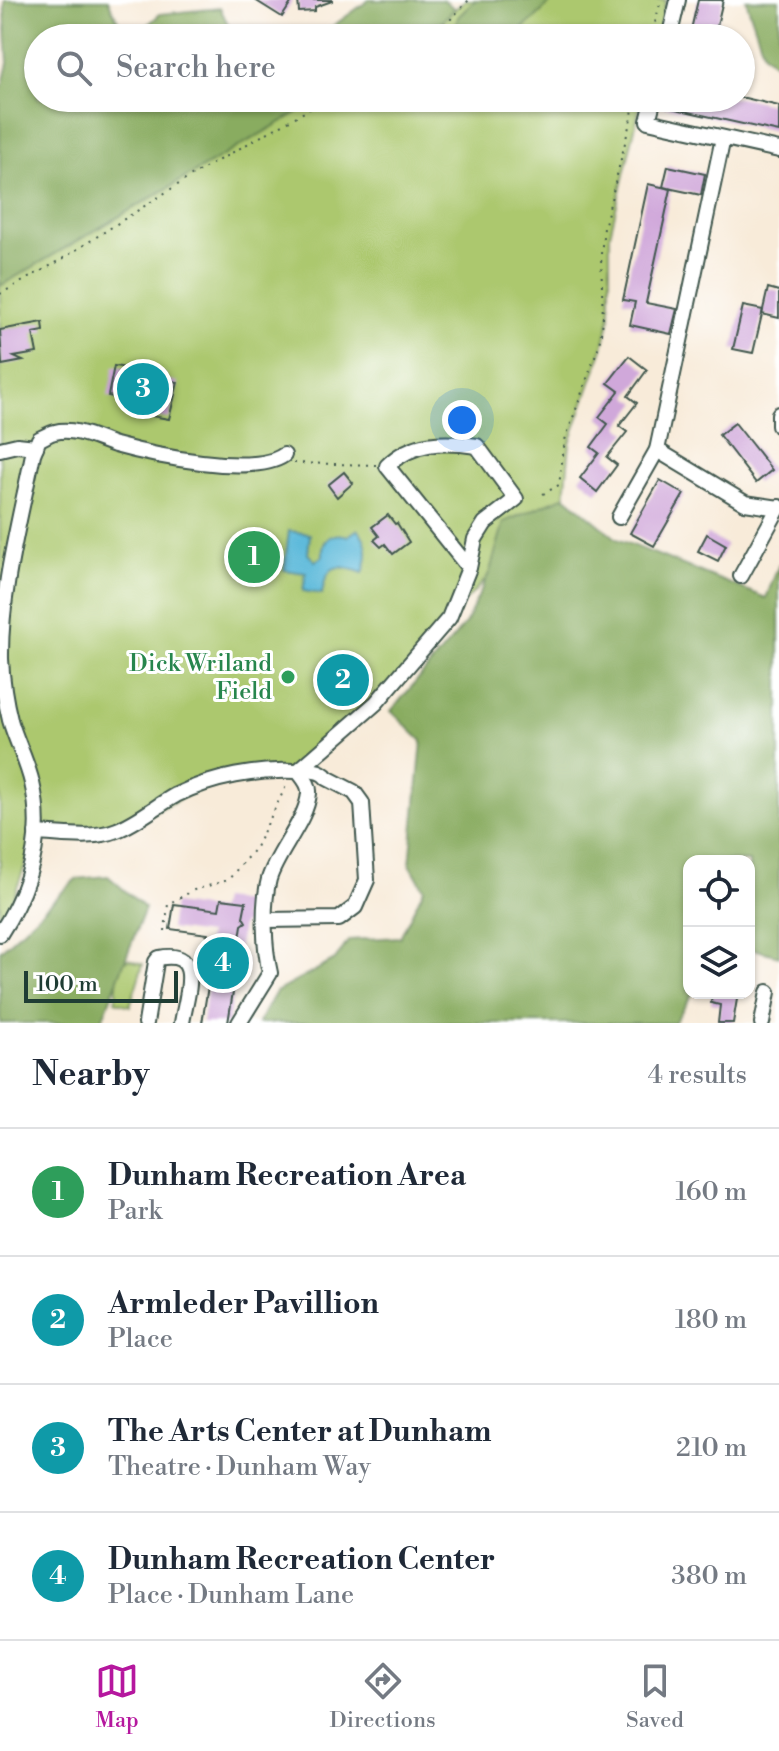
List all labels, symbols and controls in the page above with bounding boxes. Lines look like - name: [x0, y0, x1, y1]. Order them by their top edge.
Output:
- search box: [24, 24, 755, 112]
- icon: search: [52, 46, 96, 90]
- text: Search here: [116, 49, 276, 87]
- pin: 3: [117, 359, 169, 419]
- your location: [442, 400, 482, 440]
- pin: 1: [228, 527, 280, 587]
- place label: Dick Wriland Field: [129, 649, 272, 707]
- pin: 2: [317, 650, 369, 710]
- marker: Dick Wriland Field: [279, 668, 297, 686]
- map controls: [683, 855, 755, 999]
- button: locate: [683, 855, 755, 927]
- button: layers: [683, 927, 755, 999]
- pin: 4: [197, 933, 249, 993]
- scale bar: [24, 967, 178, 1003]
- text: 100 m: [36, 971, 98, 998]
- text: Nearby: [32, 1054, 150, 1096]
- text: 4 results: [648, 1059, 747, 1091]
- text: Dunham Recreation Area: [108, 1157, 466, 1195]
- text: 1: [52, 1176, 64, 1208]
- text: 160 m: [676, 1176, 747, 1208]
- text: Park: [108, 1195, 162, 1227]
- text: Armleder Pavillion: [108, 1285, 379, 1323]
- text: 2: [50, 1304, 66, 1336]
- text: 180 m: [675, 1304, 747, 1336]
- text: Place: [108, 1323, 173, 1355]
- text: The Arts Center at Dunham: [108, 1413, 491, 1451]
- text: 3: [50, 1432, 66, 1464]
- text: 210 m: [676, 1432, 747, 1464]
- text: Theatre · Dunham Way: [108, 1451, 371, 1483]
- text: Dunham Recreation Center: [108, 1541, 495, 1579]
- text: 4: [49, 1560, 67, 1592]
- text: 380 m: [671, 1560, 747, 1592]
- text: Place · Dunham Lane: [108, 1579, 354, 1611]
- tab: Map: [95, 1659, 139, 1734]
- tab: Directions: [330, 1659, 436, 1734]
- tab: Saved: [626, 1659, 684, 1734]

